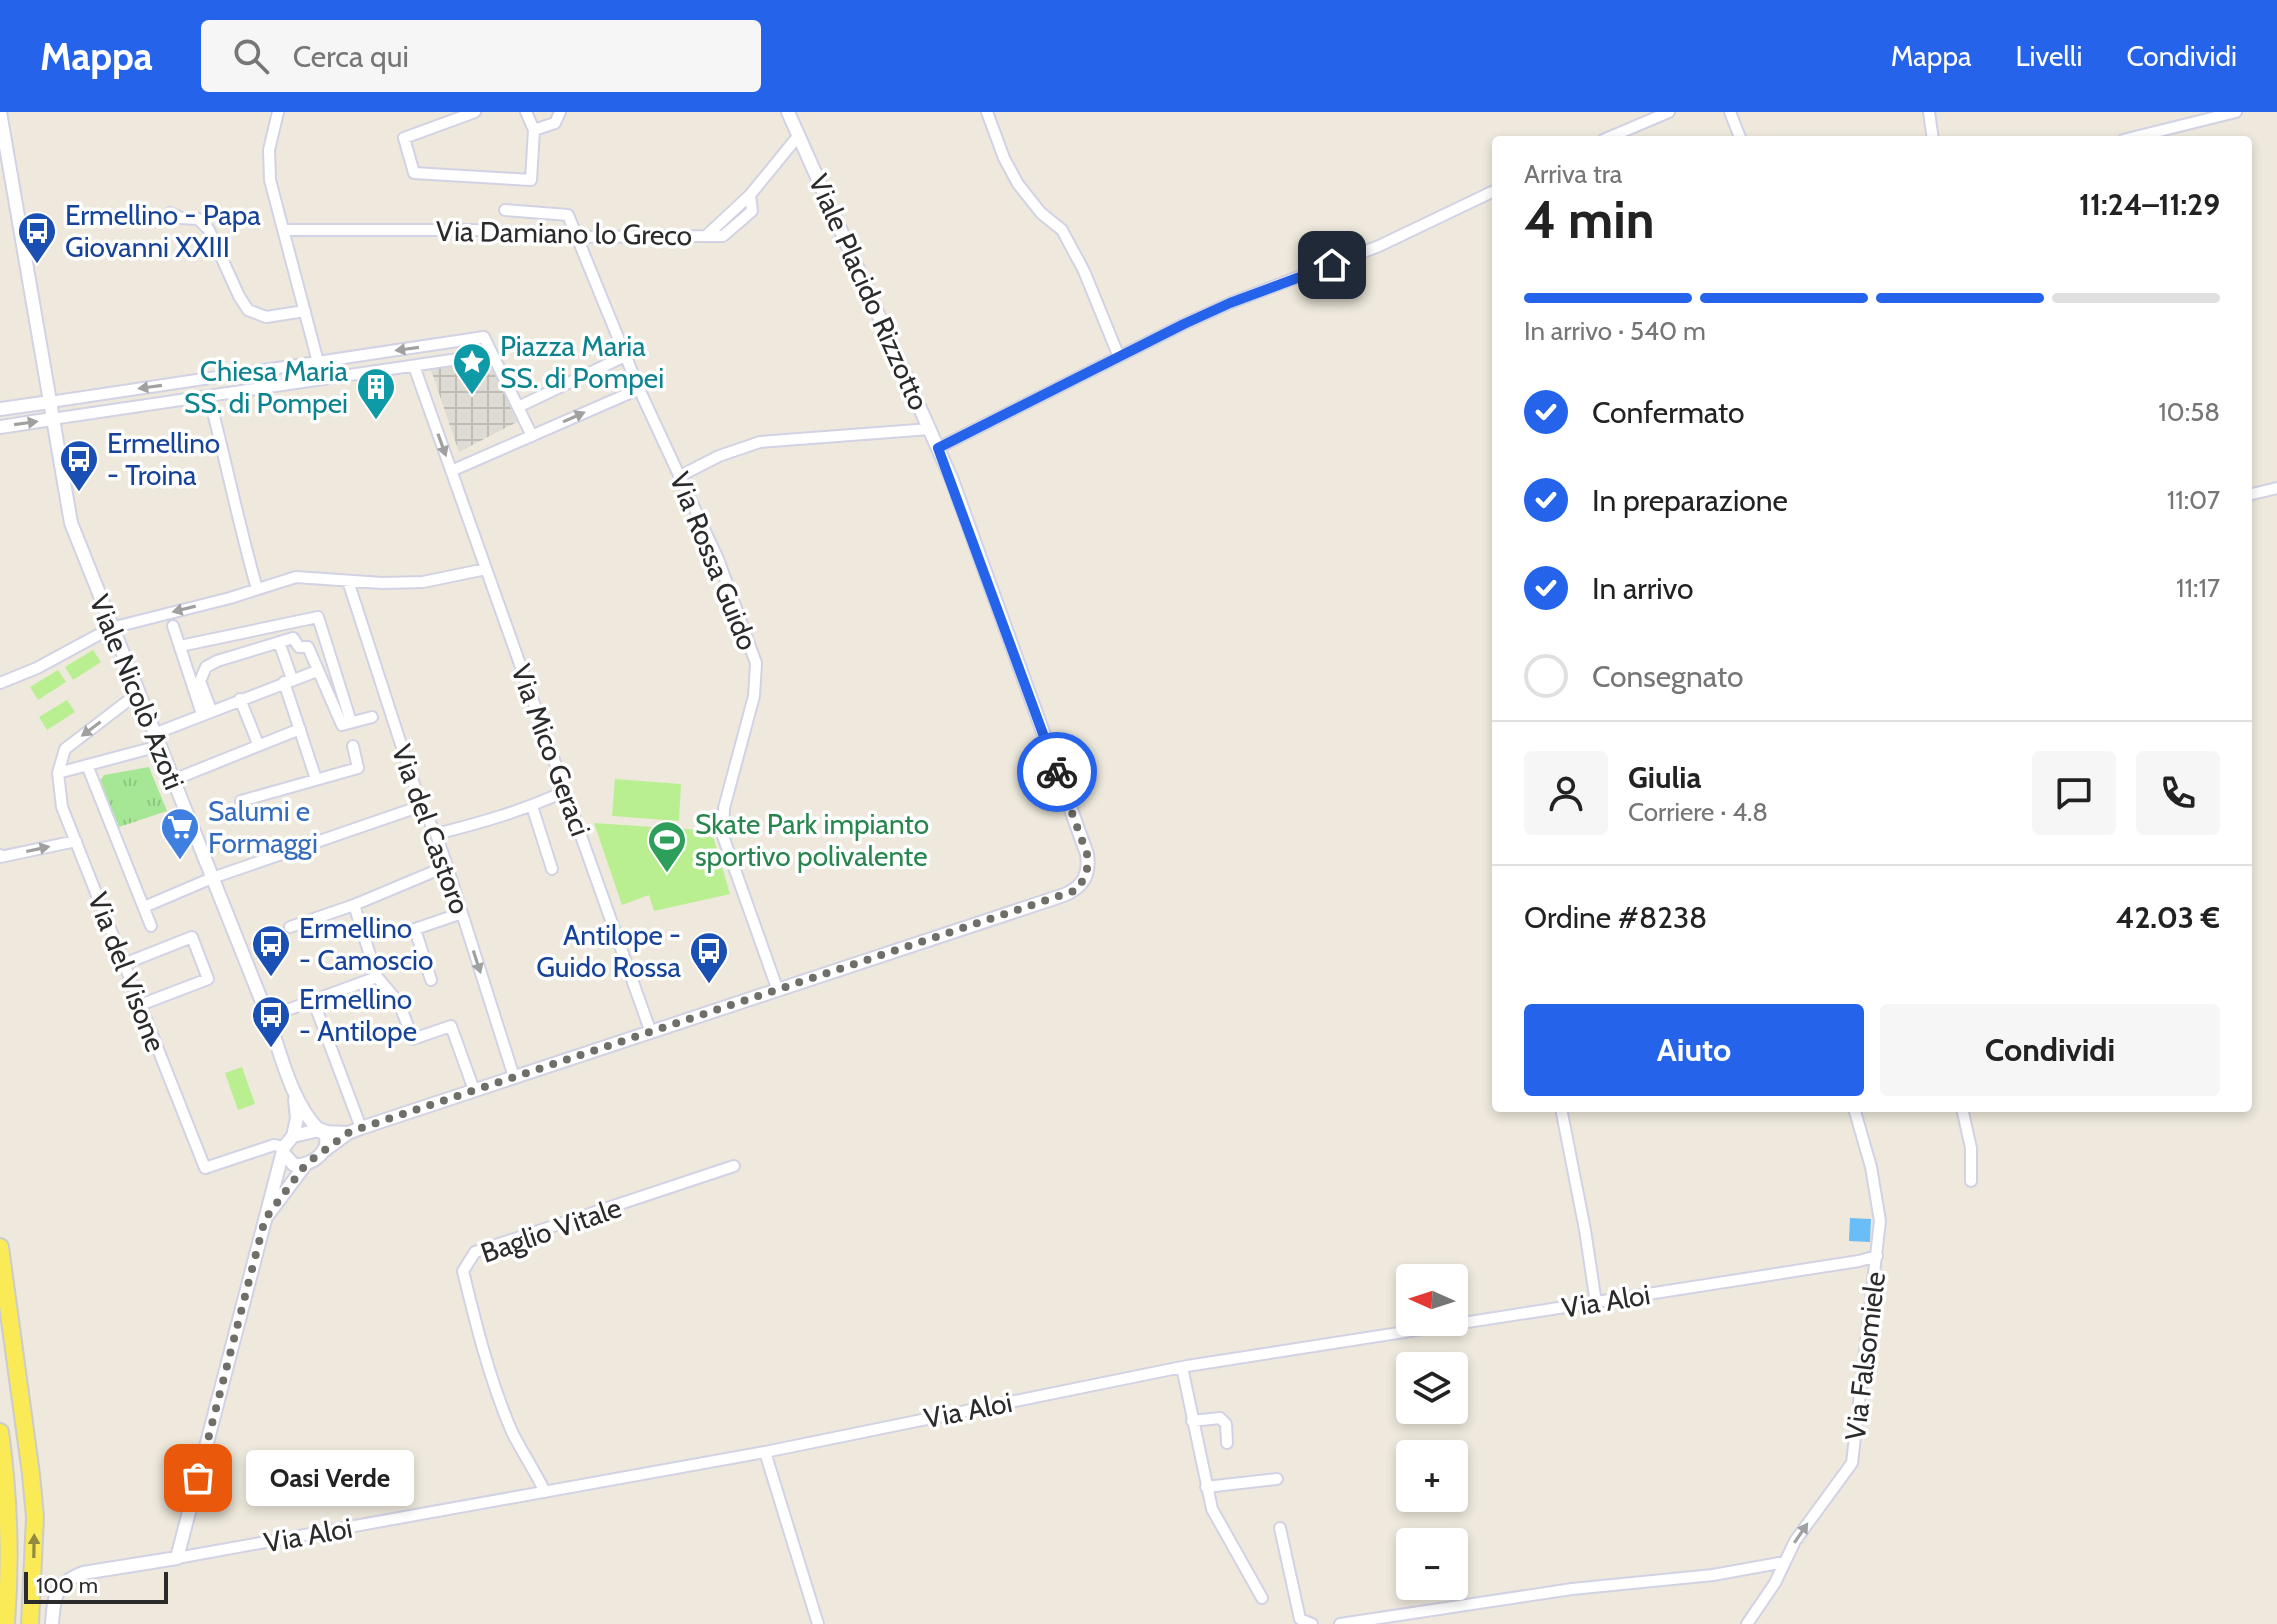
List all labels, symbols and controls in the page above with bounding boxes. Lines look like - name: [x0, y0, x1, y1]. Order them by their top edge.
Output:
- search box: [201, 20, 761, 92]
- text: Mappa: [40, 33, 153, 80]
- icon: search: [229, 34, 273, 78]
- text: Cerca qui: [293, 38, 409, 75]
- text: Mappa: [1891, 39, 1971, 73]
- text: Livelli: [2015, 39, 2082, 73]
- text: Condividi: [2126, 39, 2237, 73]
- text: Arriva tra: [1524, 158, 1622, 190]
- street label: Viale Placido Rizzotto: [802, 169, 936, 415]
- text: 11:24–11:29: [2079, 186, 2220, 223]
- text: 4 min: [1524, 188, 1654, 251]
- place label: Ermellino - Papa Giovanni XXIII: [65, 198, 261, 264]
- bus stop icon: Ermellino - Papa Giovanni XXIII: [16, 210, 58, 265]
- street label: Via Damiano lo Greco: [436, 214, 692, 252]
- pin: [1298, 231, 1366, 299]
- icon: home: [1310, 243, 1354, 287]
- text: In arrivo · 540 m: [1524, 315, 1706, 347]
- place label: Piazza Maria SS. di Pompei: [500, 329, 664, 395]
- place icon: Piazza Maria SS. di Pompei: [451, 341, 493, 396]
- one-way arrow: [394, 343, 419, 356]
- place label: Chiesa Maria SS. di Pompei: [184, 354, 349, 420]
- building icon: Chiesa Maria SS. di Pompei: [355, 366, 397, 421]
- one-way arrow: [137, 381, 162, 394]
- icon: check: [1524, 390, 1568, 434]
- text: Confermato: [1592, 394, 1745, 431]
- text: 10:58: [2158, 396, 2220, 428]
- one-way arrow: [562, 411, 585, 424]
- one-way arrow: [14, 416, 39, 429]
- place label: Ermellino - Troina: [107, 426, 220, 492]
- one-way arrow: [436, 433, 448, 457]
- bus stop icon: Ermellino - Troina: [58, 438, 100, 493]
- street label: Via Rossa Guido: [663, 467, 765, 655]
- icon: check: [1524, 478, 1568, 522]
- text: In preparazione: [1592, 482, 1788, 519]
- text: 11:07: [2167, 484, 2220, 516]
- icon: check: [1524, 566, 1568, 610]
- text: In arrivo: [1592, 570, 1694, 607]
- text: 11:17: [2176, 572, 2220, 604]
- street label: Viale Nicolò Azoti: [82, 590, 192, 794]
- one-way arrow: [172, 604, 197, 616]
- text: Consegnato: [1592, 658, 1743, 695]
- street label: Via Mico Geraci: [504, 659, 598, 841]
- one-way arrow: [81, 720, 101, 736]
- courier: [1017, 732, 1097, 812]
- street label: Via del Castoro: [385, 740, 477, 918]
- icon: bike: [1035, 750, 1079, 794]
- button: person: [1524, 751, 1608, 835]
- button: chat: [2032, 751, 2116, 835]
- button: phone: [2136, 751, 2220, 835]
- text: Giulia: [1628, 759, 1702, 796]
- place label: Salumi e Formaggi: [208, 794, 318, 860]
- text: Corriere · 4.8: [1628, 796, 1768, 828]
- supermarket icon: Salumi e Formaggi: [159, 806, 201, 861]
- place label: Skate Park impianto sportivo polivalente: [695, 807, 929, 873]
- sports icon: Skate Park impianto sportivo polivalente: [646, 819, 688, 874]
- one-way arrow: [26, 842, 51, 855]
- street label: Via del Visone: [81, 887, 173, 1057]
- text: Ordine #8238: [1524, 899, 1707, 936]
- text: 42.03 €: [2116, 899, 2220, 936]
- place label: Ermellino - Camoscio: [299, 911, 433, 977]
- place label: Antilope - Guido Rossa: [536, 918, 682, 984]
- bus stop icon: Ermellino - Camoscio: [250, 923, 292, 978]
- bus stop icon: Antilope - Guido Rossa: [688, 930, 730, 985]
- one-way arrow: [471, 950, 484, 974]
- place label: Ermellino - Antilope: [299, 982, 417, 1048]
- bus stop icon: Ermellino - Antilope: [250, 994, 292, 1049]
- button: Aiuto: [1524, 1004, 1864, 1096]
- button: Condividi: [1880, 1004, 2220, 1096]
- street label: Baglio Vitale: [476, 1190, 626, 1270]
- north arrow: [1396, 1264, 1468, 1336]
- map controls: [1396, 1264, 1468, 1600]
- street label: Via Falsomiele: [1838, 1270, 1892, 1442]
- street label: Via Aloi: [1559, 1277, 1653, 1325]
- button: layers: [1396, 1352, 1468, 1424]
- street label: Via Aloi: [921, 1385, 1015, 1435]
- button: +: [1396, 1440, 1468, 1512]
- pin: [164, 1444, 232, 1512]
- callout: Oasi Verde: [246, 1450, 414, 1506]
- icon: bag: [176, 1456, 220, 1500]
- text: Oasi Verde: [270, 1462, 390, 1494]
- street label: Via Aloi: [261, 1511, 355, 1559]
- one-way arrow: [1793, 1523, 1808, 1544]
- button: −: [1396, 1528, 1468, 1600]
- one-way arrow: [28, 1533, 41, 1558]
- scale bar: [24, 1568, 168, 1604]
- text: 100 m: [36, 1572, 98, 1599]

